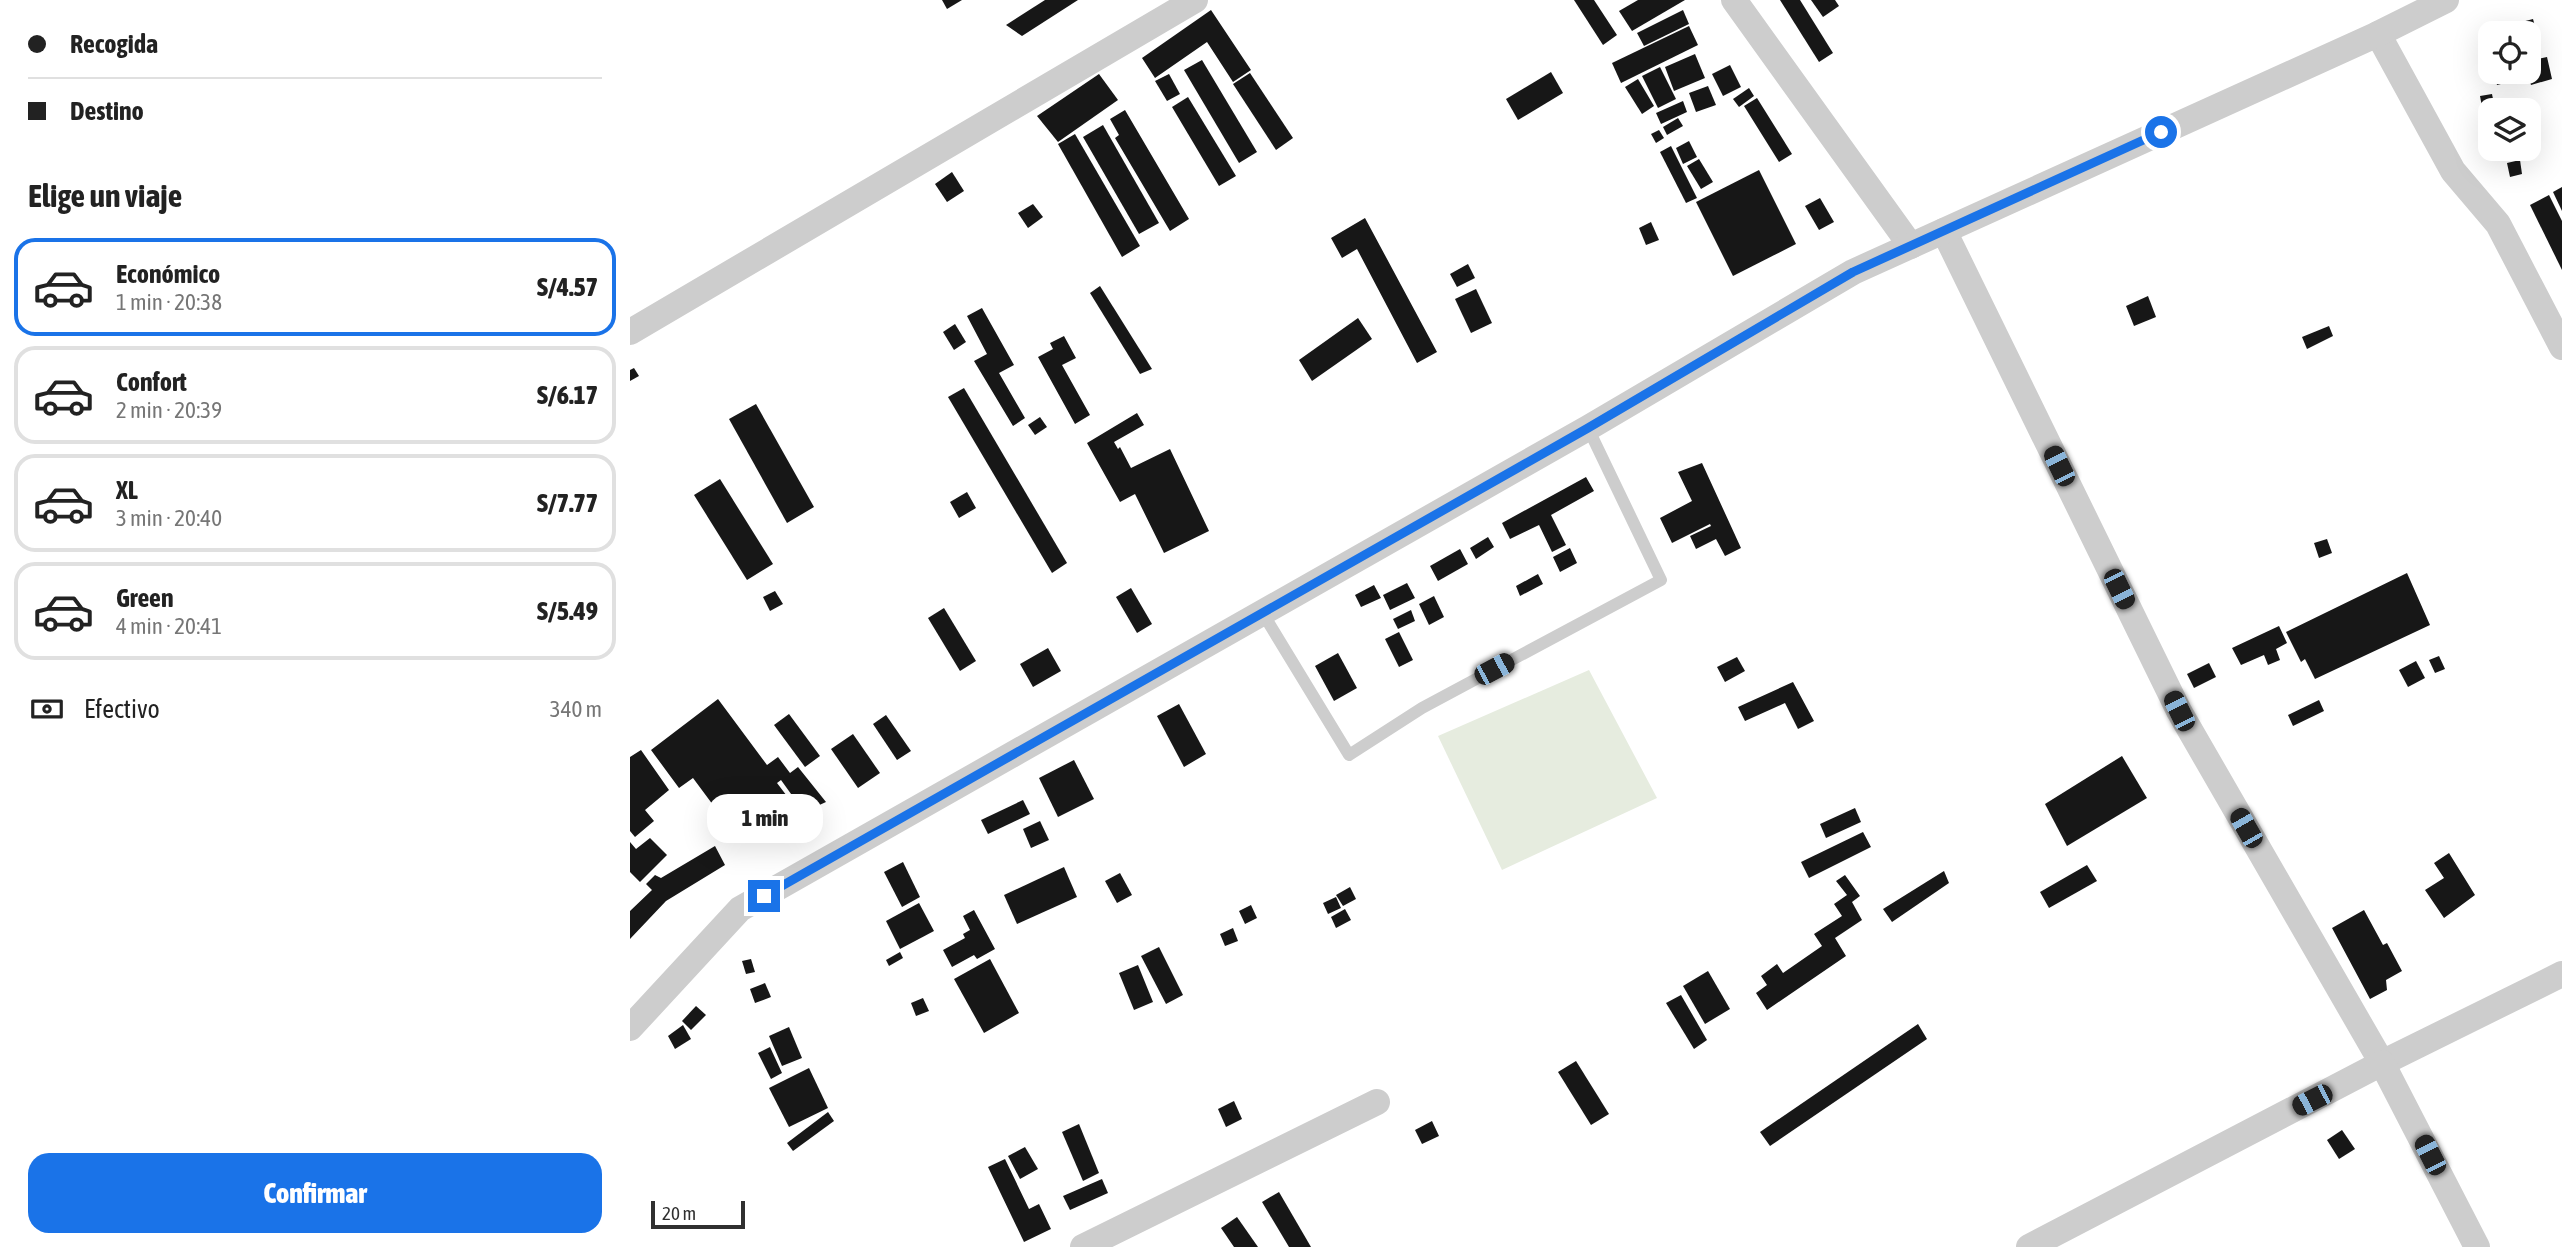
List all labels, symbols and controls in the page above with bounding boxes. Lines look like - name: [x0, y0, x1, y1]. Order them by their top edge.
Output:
- map controls: [2478, 21, 2541, 161]
- button: locate: [2478, 21, 2541, 84]
- text: Recogida: [70, 29, 158, 59]
- text: Destino: [70, 96, 144, 126]
- button: layers: [2478, 98, 2541, 161]
- route start: [2145, 116, 2177, 148]
- text: Elige un viaje: [28, 177, 182, 214]
- icon: car: [32, 256, 95, 319]
- text: Económico: [116, 259, 220, 289]
- text: S/4.57: [537, 272, 598, 302]
- text: 1 min · 20:38: [116, 289, 222, 315]
- icon: car: [32, 364, 95, 427]
- text: Confort: [116, 367, 187, 397]
- text: S/6.17: [537, 380, 598, 410]
- text: 2 min · 20:39: [116, 397, 222, 423]
- car: [2041, 443, 2078, 489]
- icon: car: [32, 472, 95, 535]
- text: XL: [116, 475, 138, 505]
- text: S/7.77: [537, 488, 598, 518]
- text: 3 min · 20:40: [116, 505, 222, 531]
- car: [2101, 566, 2138, 612]
- icon: car: [32, 580, 95, 643]
- text: Green: [116, 583, 174, 613]
- text: S/5.49: [537, 596, 598, 626]
- text: 4 min · 20:41: [116, 613, 222, 639]
- car: [1471, 650, 1518, 688]
- car: [2161, 688, 2198, 734]
- icon: cash: [28, 690, 66, 728]
- text: Efectivo: [84, 694, 160, 724]
- text: 340 m: [550, 696, 602, 722]
- callout: 1 min: [706, 794, 822, 844]
- text: 1 min: [742, 805, 788, 831]
- car: [2227, 805, 2266, 851]
- route end: [748, 880, 780, 912]
- car: [2289, 1081, 2336, 1119]
- car: [2412, 1132, 2449, 1178]
- button: Confirmar: [28, 1153, 602, 1233]
- scale bar: [651, 1198, 746, 1230]
- text: 20 m: [662, 1202, 696, 1224]

